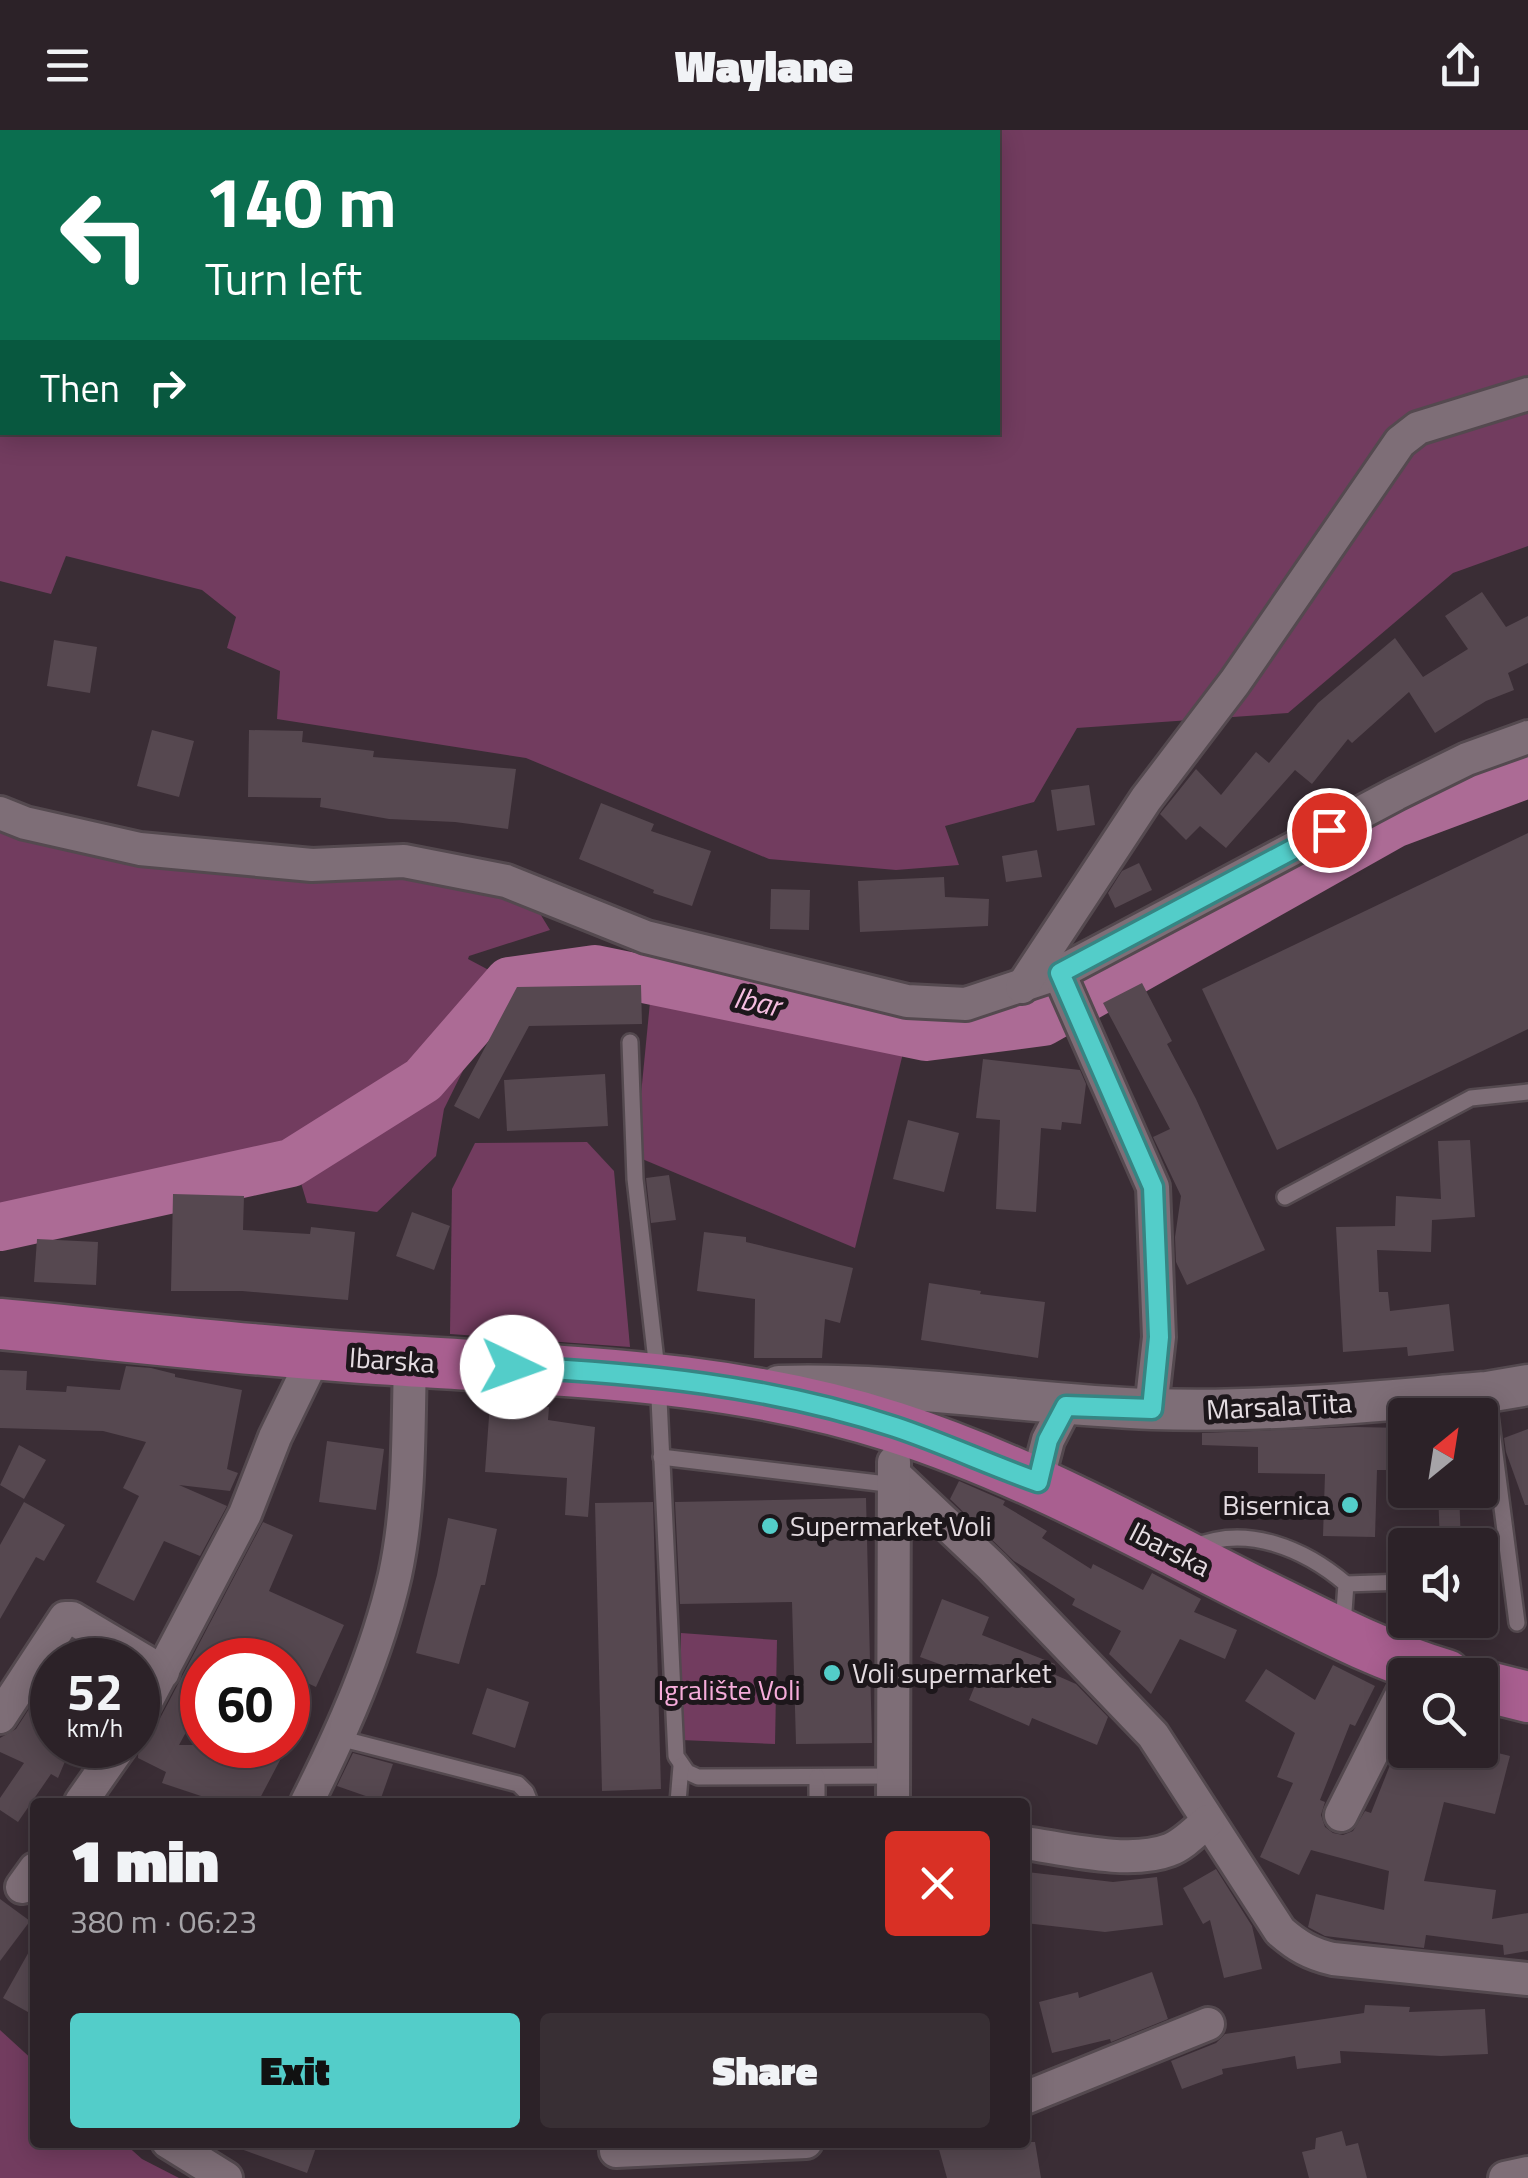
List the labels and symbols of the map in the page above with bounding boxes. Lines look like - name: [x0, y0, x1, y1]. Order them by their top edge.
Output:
- pin: [1287, 788, 1372, 873]
- water label: Ibar: [730, 974, 788, 1029]
- position arrow: [460, 1315, 564, 1419]
- street label: Ibarska: [348, 1335, 436, 1384]
- street label: Marsala Tita: [1205, 1380, 1353, 1431]
- north arrow: [1388, 1398, 1498, 1508]
- place label: Bisernica: [1222, 1483, 1330, 1526]
- marker: Bisernica: [1339, 1494, 1361, 1516]
- place label: Supermarket Voli: [790, 1504, 992, 1547]
- street label: Ibarska: [1122, 1510, 1218, 1587]
- marker: Supermarket Voli: [759, 1515, 781, 1537]
- speed limit sign: 60: [180, 1638, 310, 1768]
- place label: Voli supermarket: [852, 1651, 1052, 1694]
- marker: Voli supermarket: [821, 1662, 843, 1684]
- park label: Igralište Voli: [657, 1668, 801, 1711]

